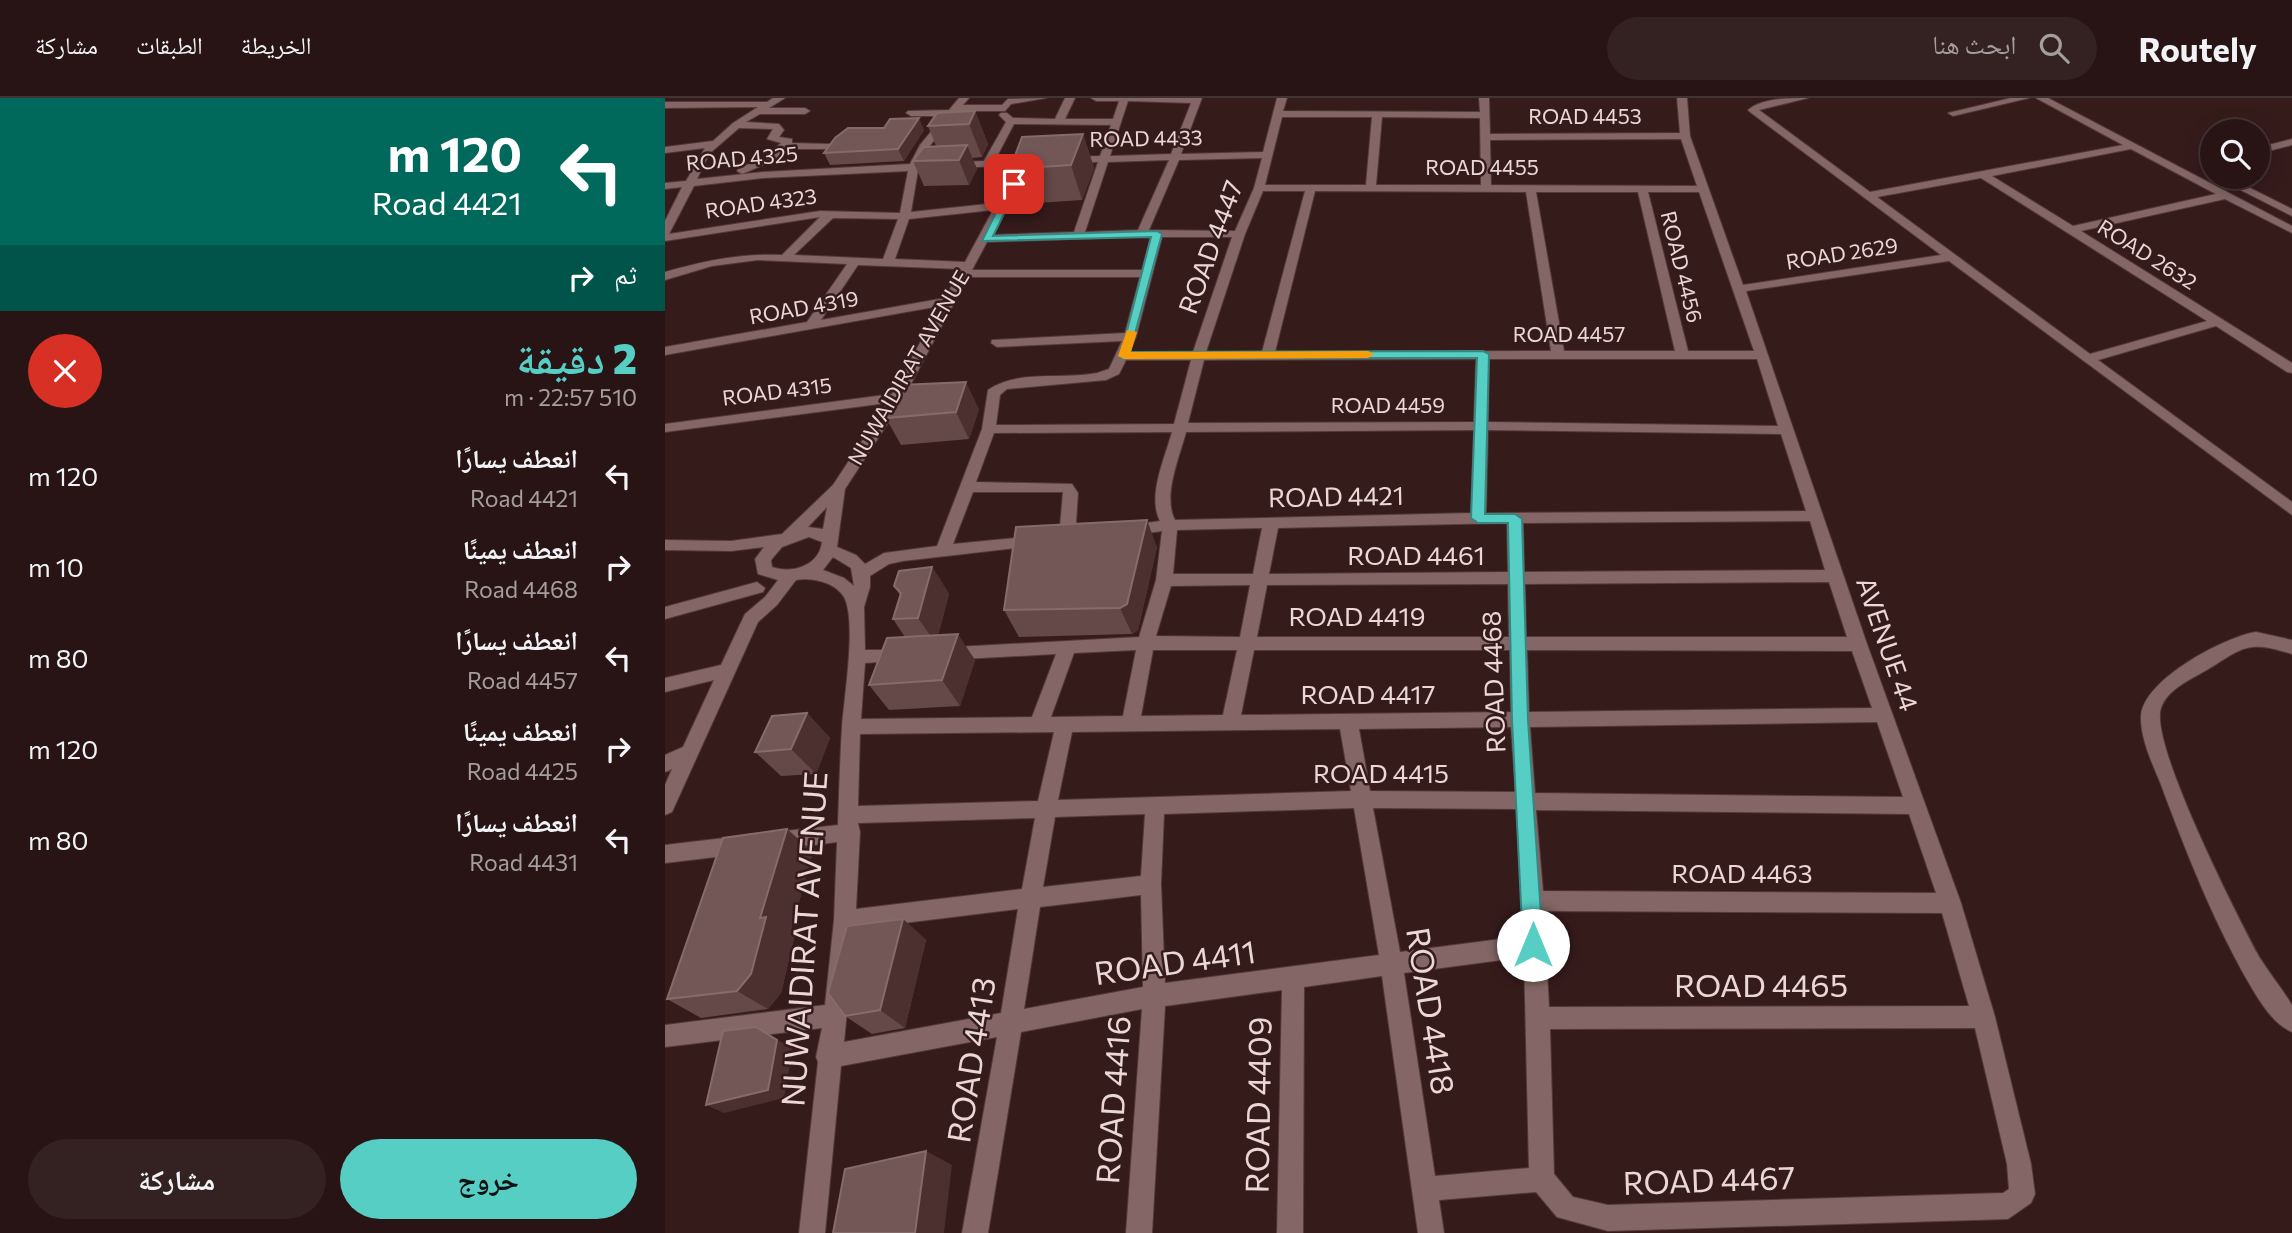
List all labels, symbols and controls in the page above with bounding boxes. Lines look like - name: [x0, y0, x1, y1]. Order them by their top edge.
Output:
- search box: [1607, 17, 2097, 80]
- text: ابحث هنا: [1932, 28, 2017, 59]
- text: Routely: [2139, 28, 2257, 69]
- icon: search: [2035, 29, 2073, 67]
- text: مشاركة: [35, 30, 98, 59]
- text: الطبقات: [136, 30, 203, 59]
- text: الخريطة: [241, 30, 311, 59]
- street label: ROAD 4453: [1528, 103, 1642, 128]
- map controls: [2200, 119, 2270, 189]
- button: search: [2200, 119, 2270, 189]
- text: 120 m: [388, 122, 522, 182]
- street label: ROAD 4433: [1089, 124, 1203, 151]
- icon: left: [546, 126, 637, 217]
- street label: ROAD 4325: [685, 140, 799, 175]
- pin: [984, 154, 1044, 214]
- street label: ROAD 4455: [1425, 154, 1539, 179]
- icon: arrive: [995, 165, 1033, 203]
- street label: ROAD 4447: [1171, 176, 1248, 317]
- text: Road 4421: [372, 182, 522, 222]
- street label: ROAD 4323: [703, 182, 818, 223]
- street label: ROAD 4456: [1657, 208, 1708, 325]
- street label: ROAD 2632: [2094, 213, 2202, 294]
- street label: ROAD 2629: [1784, 231, 1899, 274]
- text: ثم: [614, 258, 637, 289]
- icon: right: [562, 259, 600, 297]
- street label: NUWAIDIRAT AVENUE: [842, 266, 974, 469]
- street label: ROAD 4319: [747, 285, 860, 328]
- street label: ROAD 4457: [1513, 321, 1625, 346]
- text: 2 دقيقة: [517, 331, 637, 383]
- button: close: [28, 334, 102, 408]
- street label: ROAD 4315: [721, 371, 833, 410]
- text: 510 m · 22:57: [504, 383, 637, 411]
- street label: ROAD 4459: [1331, 392, 1445, 417]
- text: انعطف يسارًا: [455, 442, 578, 473]
- icon: left: [599, 457, 637, 495]
- text: 120 m: [28, 460, 98, 491]
- street label: ROAD 4421: [1268, 479, 1404, 512]
- text: Road 4421: [470, 484, 578, 512]
- text: انعطف يمينًا: [463, 533, 578, 564]
- street label: ROAD 4461: [1347, 539, 1485, 570]
- icon: right: [599, 548, 637, 586]
- text: 10 m: [28, 551, 84, 582]
- street label: AVENUE 44: [1851, 572, 1926, 715]
- text: Road 4468: [464, 575, 578, 603]
- street label: ROAD 4419: [1289, 600, 1425, 631]
- street label: ROAD 4468: [1475, 610, 1510, 754]
- text: انعطف يسارًا: [455, 624, 578, 655]
- icon: left: [599, 639, 637, 677]
- text: 80 m: [28, 642, 88, 673]
- text: Road 4457: [467, 666, 578, 694]
- street label: ROAD 4417: [1301, 678, 1435, 709]
- text: انعطف يمينًا: [463, 715, 578, 746]
- icon: right: [599, 730, 637, 768]
- text: 120 m: [28, 733, 98, 764]
- text: Road 4425: [467, 757, 578, 785]
- street label: ROAD 4415: [1313, 757, 1449, 788]
- street label: NUWAIDIRAT AVENUE: [771, 770, 835, 1108]
- text: انعطف يسارًا: [455, 806, 578, 837]
- icon: left: [599, 821, 637, 859]
- text: 80 m: [28, 824, 88, 855]
- text: Road 4431: [469, 848, 578, 876]
- street label: ROAD 4463: [1671, 857, 1813, 888]
- position arrow: [1496, 908, 1570, 982]
- street label: ROAD 4418: [1399, 924, 1465, 1097]
- street label: ROAD 4411: [1091, 930, 1258, 992]
- street label: ROAD 4465: [1674, 964, 1848, 1004]
- street label: ROAD 4413: [937, 974, 1003, 1145]
- street label: ROAD 4416: [1086, 1014, 1138, 1185]
- street label: ROAD 4409: [1235, 1016, 1279, 1194]
- button: مشاركة: [28, 1139, 326, 1219]
- button: خروج: [340, 1139, 637, 1219]
- street label: ROAD 4467: [1622, 1156, 1796, 1202]

